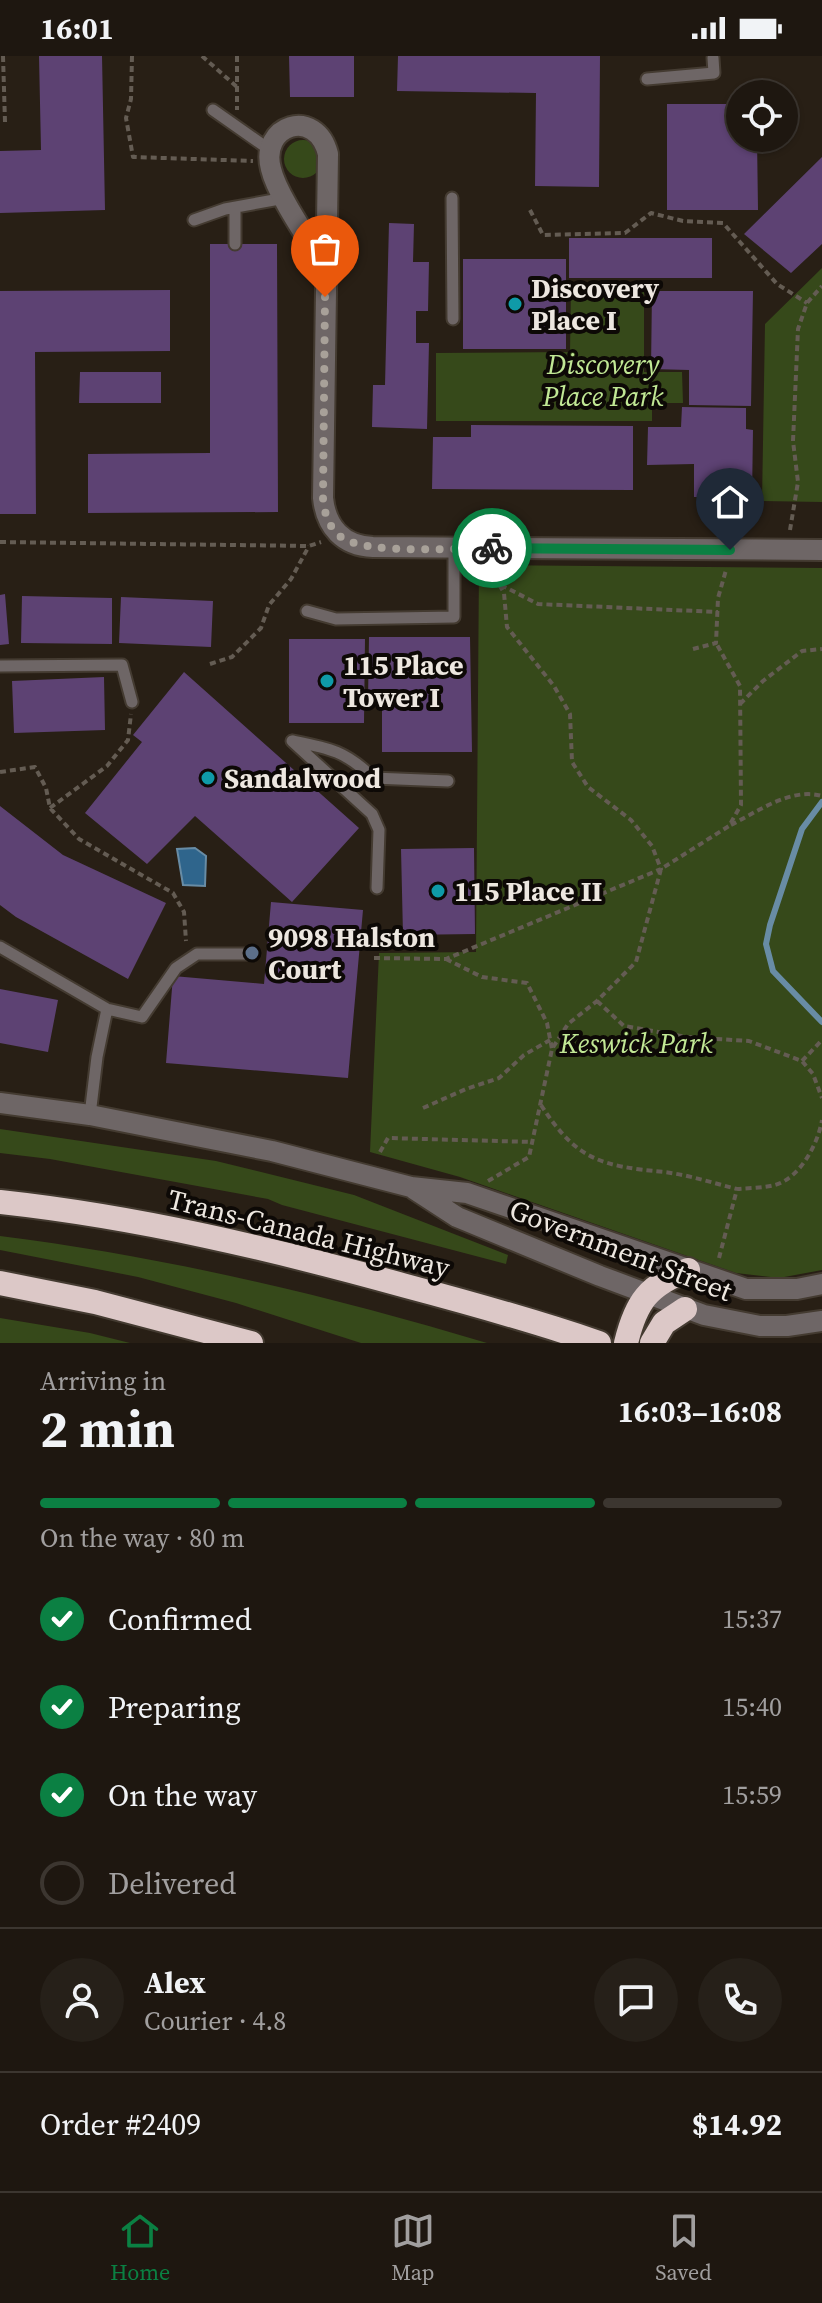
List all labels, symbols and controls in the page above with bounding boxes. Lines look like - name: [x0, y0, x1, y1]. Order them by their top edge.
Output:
- text: 16:01: [40, 8, 114, 49]
- map controls: [726, 80, 798, 152]
- button: locate: [726, 80, 798, 152]
- pin: [291, 215, 359, 297]
- icon: bag: [303, 227, 347, 271]
- place label: Discovery Place I: [531, 269, 659, 339]
- marker: Discovery Place I: [506, 295, 524, 313]
- park label: Discovery Place Park: [542, 345, 664, 415]
- pin: [696, 468, 764, 550]
- icon: home: [708, 480, 752, 524]
- courier: [452, 508, 532, 588]
- icon: bike: [470, 526, 514, 570]
- place label: 115 Place Tower I: [343, 646, 464, 716]
- marker: 115 Place Tower I: [318, 672, 336, 690]
- place label: Sandalwood: [224, 759, 382, 797]
- marker: Sandalwood: [199, 769, 217, 787]
- place label: 115 Place II: [454, 872, 602, 910]
- marker: 115 Place II: [429, 882, 447, 900]
- place label: 9098 Halston Court: [268, 918, 435, 988]
- marker: 9098 Halston Court: [243, 944, 261, 962]
- park label: Keswick Park: [558, 1024, 713, 1062]
- street label: Trans-Canada Highway: [164, 1180, 454, 1287]
- street label: Government Street: [504, 1190, 739, 1310]
- text: Arriving in: [40, 1363, 166, 1399]
- text: 16:03–16:08: [618, 1391, 782, 1432]
- text: 2 min: [40, 1393, 175, 1464]
- text: On the way · 80 m: [40, 1520, 245, 1556]
- icon: check: [40, 1597, 84, 1641]
- text: Confirmed: [108, 1599, 252, 1640]
- text: 15:37: [722, 1601, 782, 1637]
- icon: check: [40, 1685, 84, 1729]
- text: Preparing: [108, 1687, 241, 1728]
- text: 15:40: [722, 1689, 782, 1725]
- icon: check: [40, 1773, 84, 1817]
- text: On the way: [108, 1775, 257, 1816]
- text: 15:59: [722, 1777, 782, 1813]
- text: Delivered: [108, 1863, 236, 1904]
- button: person: [40, 1958, 124, 2042]
- button: chat: [594, 1958, 678, 2042]
- button: phone: [698, 1958, 782, 2042]
- text: Alex: [144, 1962, 206, 2003]
- text: Courier · 4.8: [144, 2003, 286, 2039]
- text: Order #2409: [40, 2104, 201, 2145]
- text: $14.92: [692, 2104, 782, 2145]
- tab: Home: [110, 2209, 170, 2287]
- tab: Map: [391, 2209, 435, 2287]
- tab: Saved: [655, 2209, 712, 2287]

